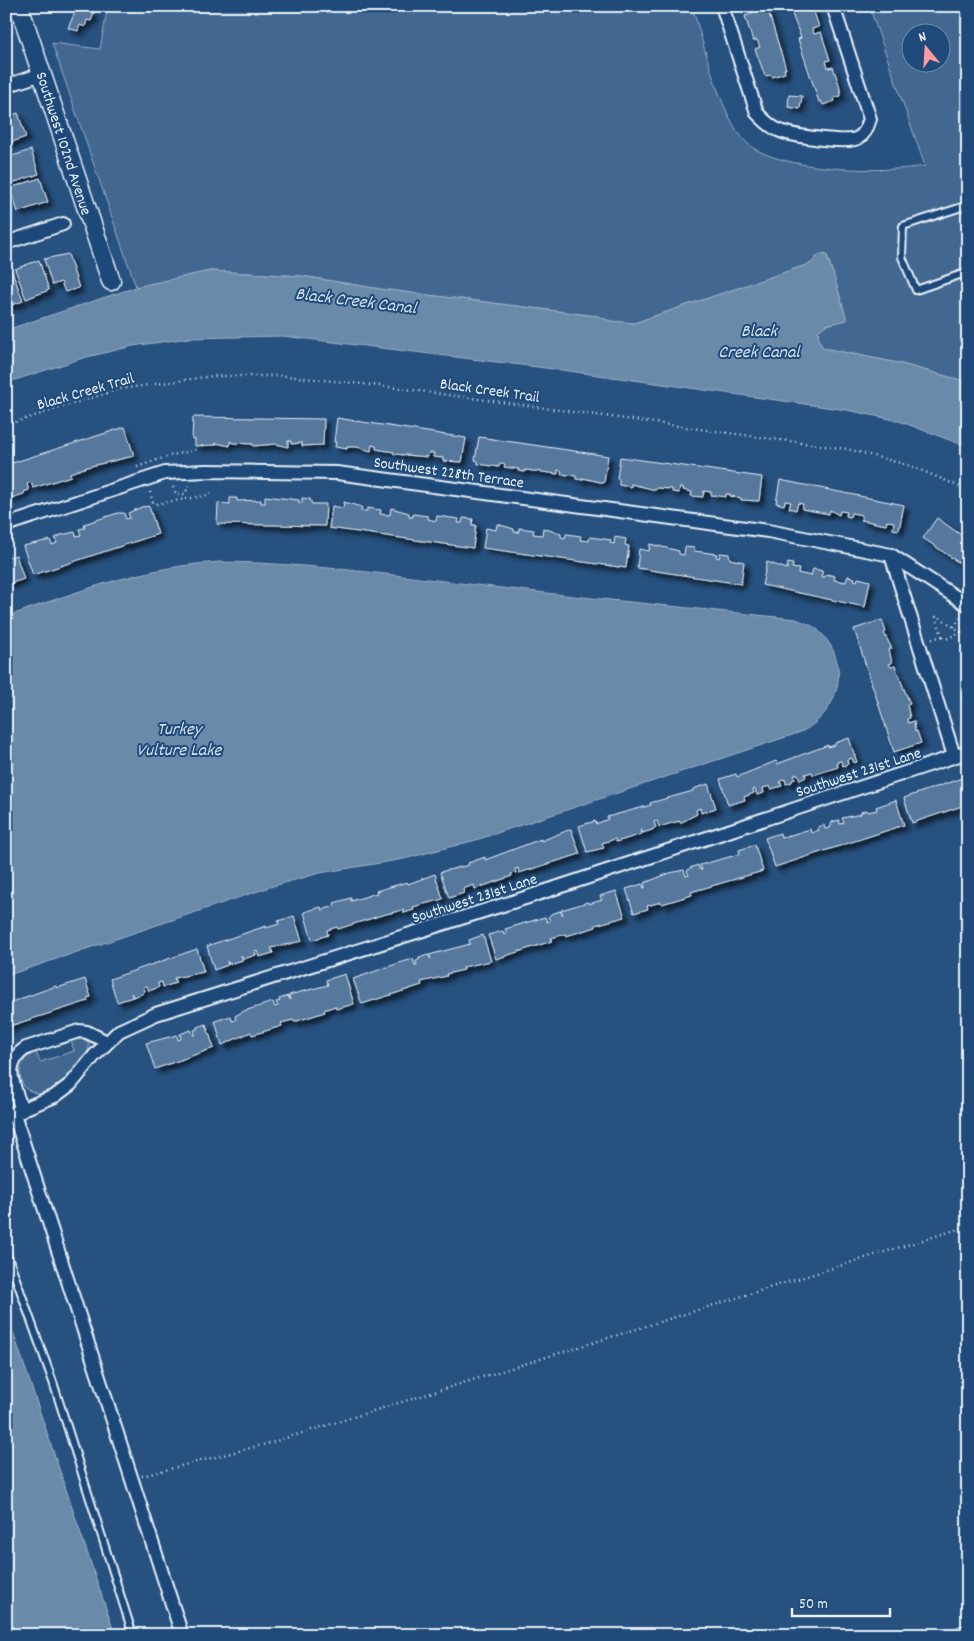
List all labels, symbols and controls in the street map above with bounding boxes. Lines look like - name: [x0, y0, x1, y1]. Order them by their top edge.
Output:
- north arrow: [902, 22, 952, 72]
- text: N: [916, 27, 929, 48]
- street label: Southwest 102nd Avenue: [29, 69, 97, 218]
- water label: Black Creek Canal: [294, 283, 419, 322]
- water label: Black Creek Canal: [718, 320, 801, 366]
- street label: Black Creek Trail: [34, 367, 137, 417]
- street label: Black Creek Trail: [438, 373, 541, 410]
- street label: Southwest 228th Terrace: [372, 452, 525, 495]
- water label: Turkey Vulture Lake: [137, 718, 223, 764]
- street label: Southwest 231st Lane: [793, 742, 924, 804]
- street label: Southwest 231st Lane: [409, 868, 540, 930]
- scale bar: [792, 1586, 889, 1618]
- text: 50 m: [799, 1594, 828, 1616]

